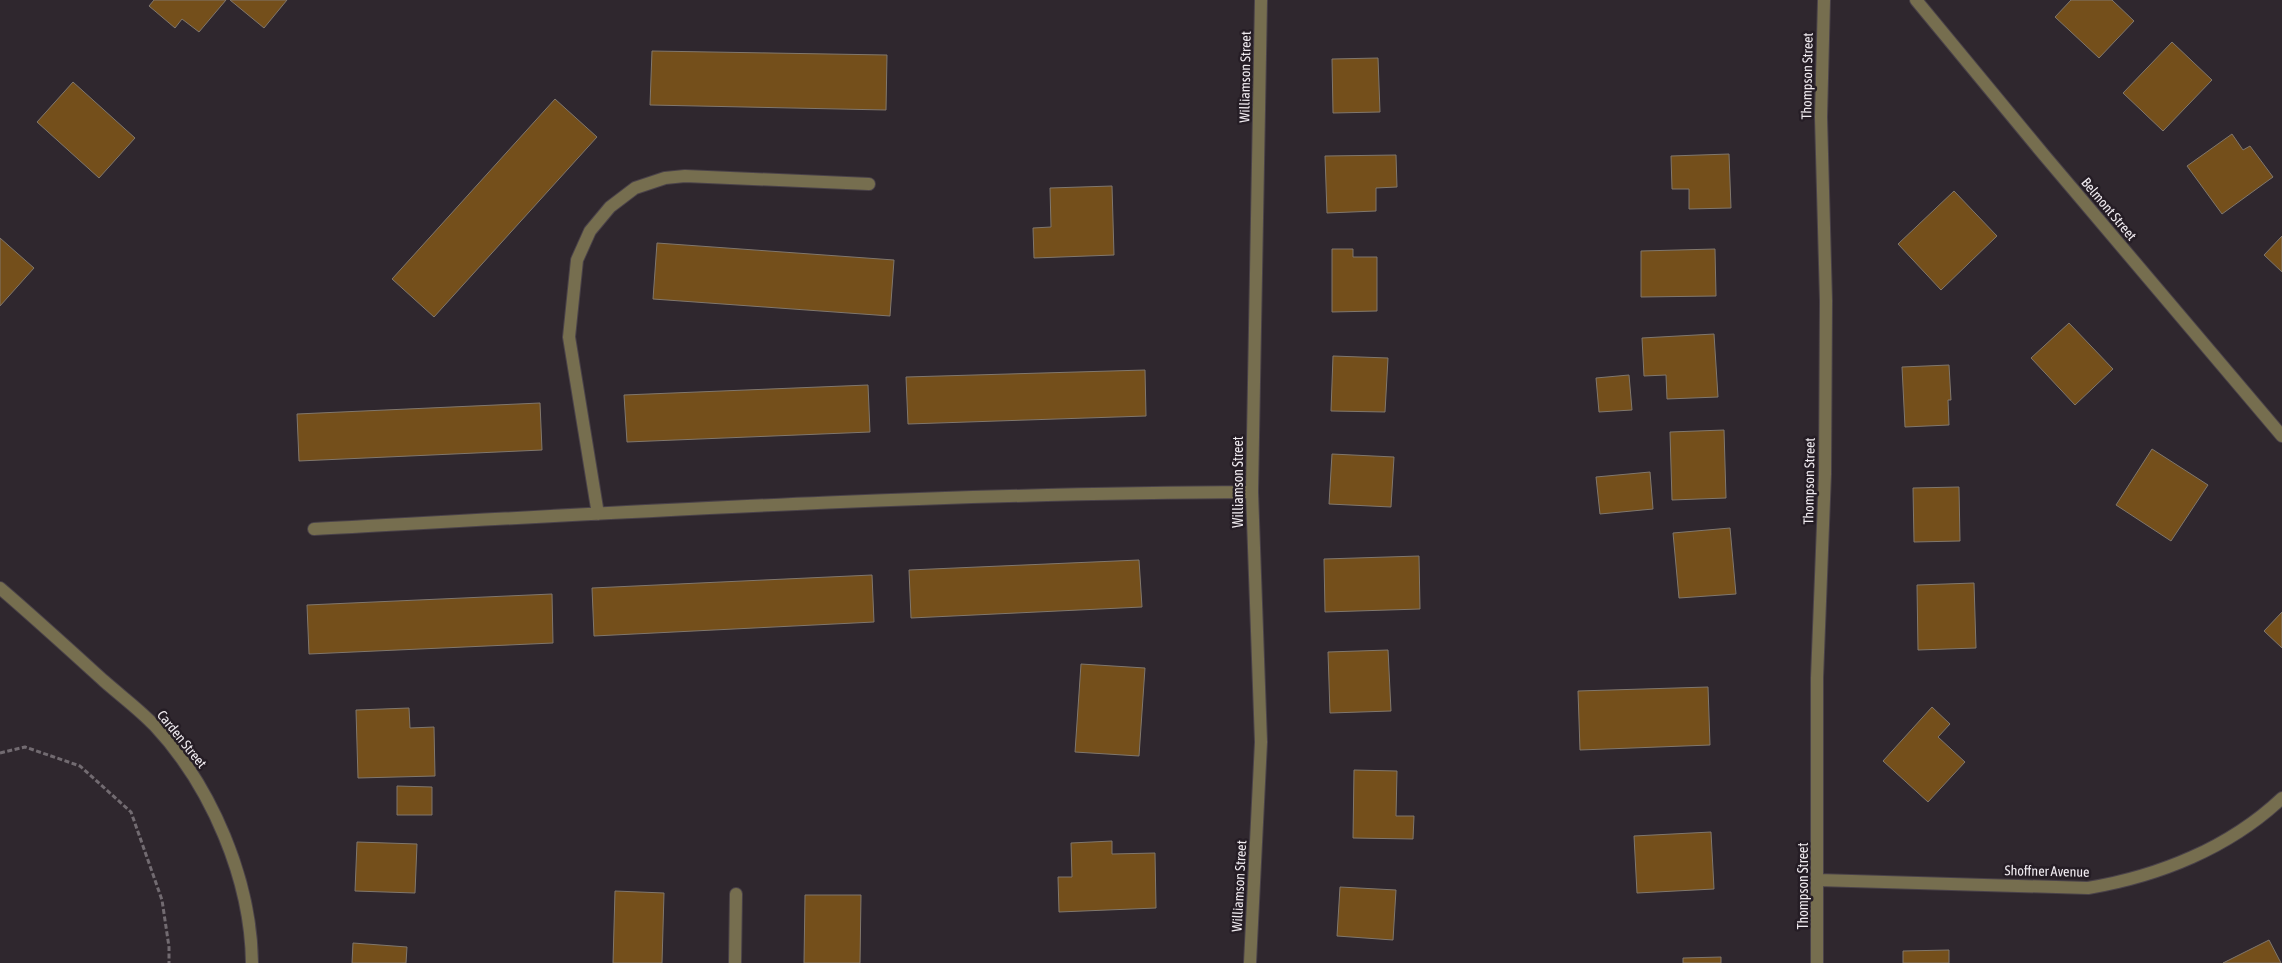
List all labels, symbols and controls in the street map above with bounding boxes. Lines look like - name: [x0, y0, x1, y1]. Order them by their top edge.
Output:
- street label: Williamson Street: [1236, 31, 1254, 123]
- street label: Thompson Street: [1798, 32, 1816, 120]
- street label: Belmont Street: [2078, 174, 2140, 244]
- street label: Williamson Street: [1230, 436, 1246, 528]
- street label: Thompson Street: [1800, 437, 1818, 525]
- street label: Carden Street: [154, 707, 210, 771]
- street label: Williamson Street: [1229, 840, 1249, 932]
- street label: Thompson Street: [1795, 843, 1811, 929]
- street label: Shoffner Avenue: [2004, 862, 2090, 880]

